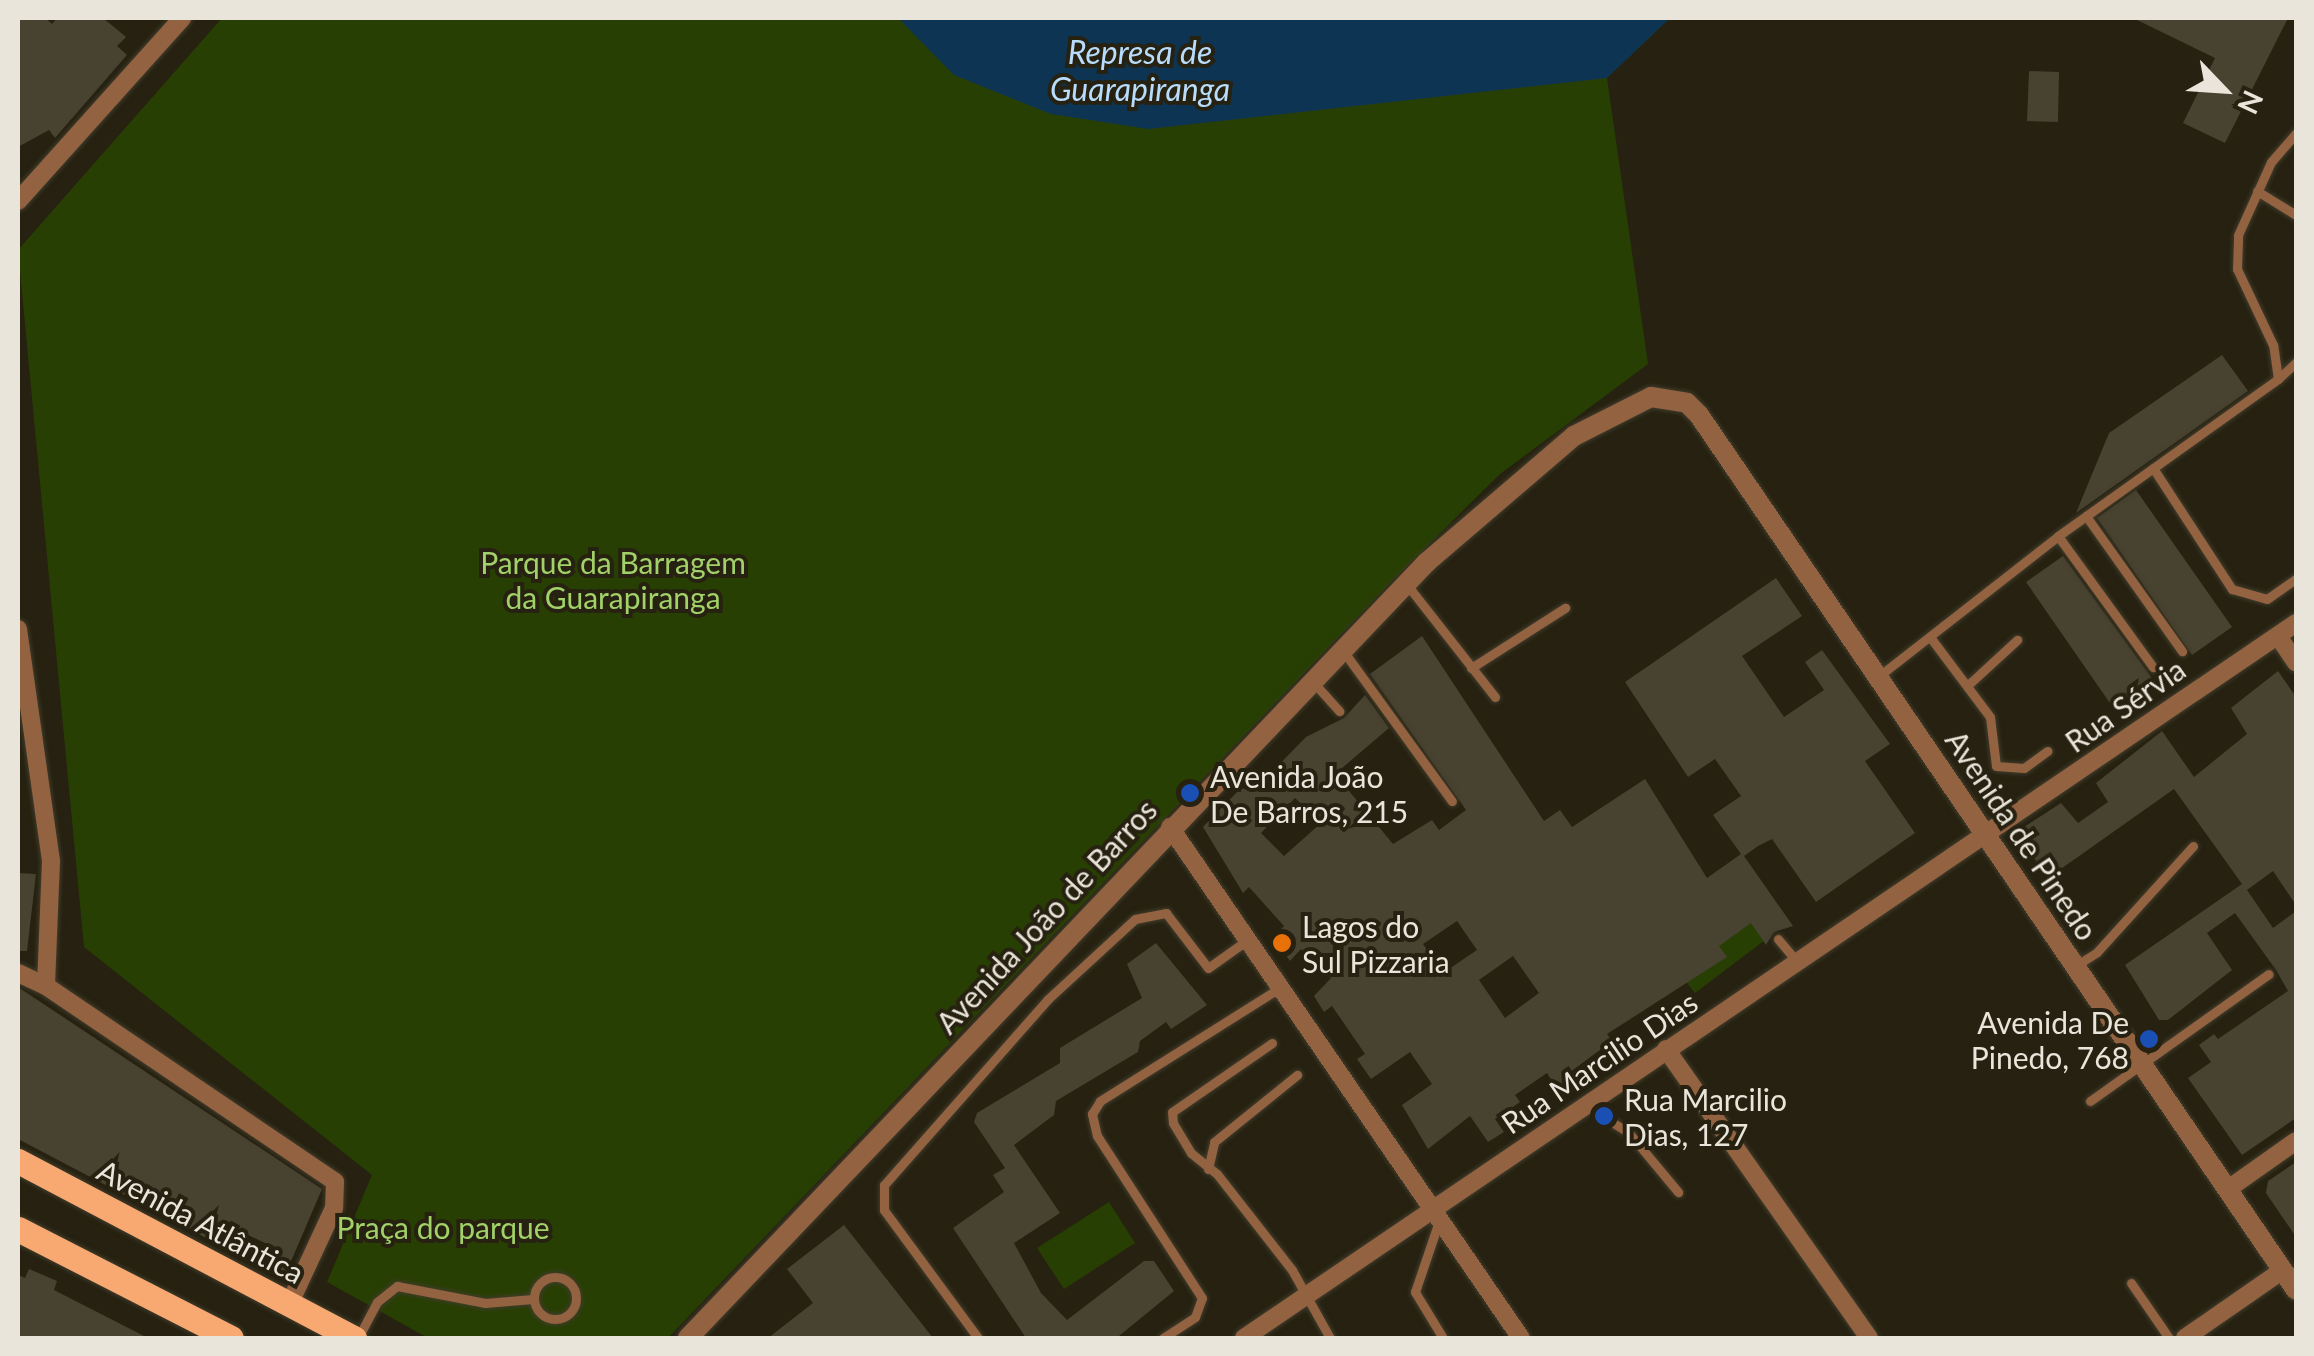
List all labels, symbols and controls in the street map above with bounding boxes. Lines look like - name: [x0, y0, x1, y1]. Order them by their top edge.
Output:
- water label: Represa de Guarapiranga: [1050, 34, 1230, 109]
- north arrow: [2174, 40, 2274, 140]
- text: N: [2231, 86, 2271, 120]
- park label: Parque da Barragem da Guarapiranga: [480, 544, 746, 614]
- street label: Rua Sérvia: [2058, 651, 2192, 759]
- street label: Avenida de Pinedo: [1939, 723, 2105, 947]
- place label: Avenida João De Barros, 215: [1210, 758, 1408, 828]
- marker: Avenida João De Barros, 215: [1179, 782, 1201, 804]
- street label: Avenida João de Barros: [928, 791, 1164, 1041]
- place label: Lagos do Sul Pizzaria: [1302, 908, 1450, 978]
- marker: Lagos do Sul Pizzaria: [1271, 932, 1293, 954]
- street label: Rua Marcilio Dias: [1494, 983, 1704, 1141]
- place label: Avenida De Pinedo, 768: [1971, 1004, 2129, 1074]
- marker: Avenida De Pinedo, 768: [2138, 1028, 2160, 1050]
- place label: Rua Marcilio Dias, 127: [1624, 1081, 1787, 1152]
- marker: Rua Marcilio Dias, 127: [1593, 1105, 1615, 1127]
- street label: Avenida Atlântica: [91, 1151, 311, 1291]
- park label: Praça do parque: [336, 1209, 550, 1245]

